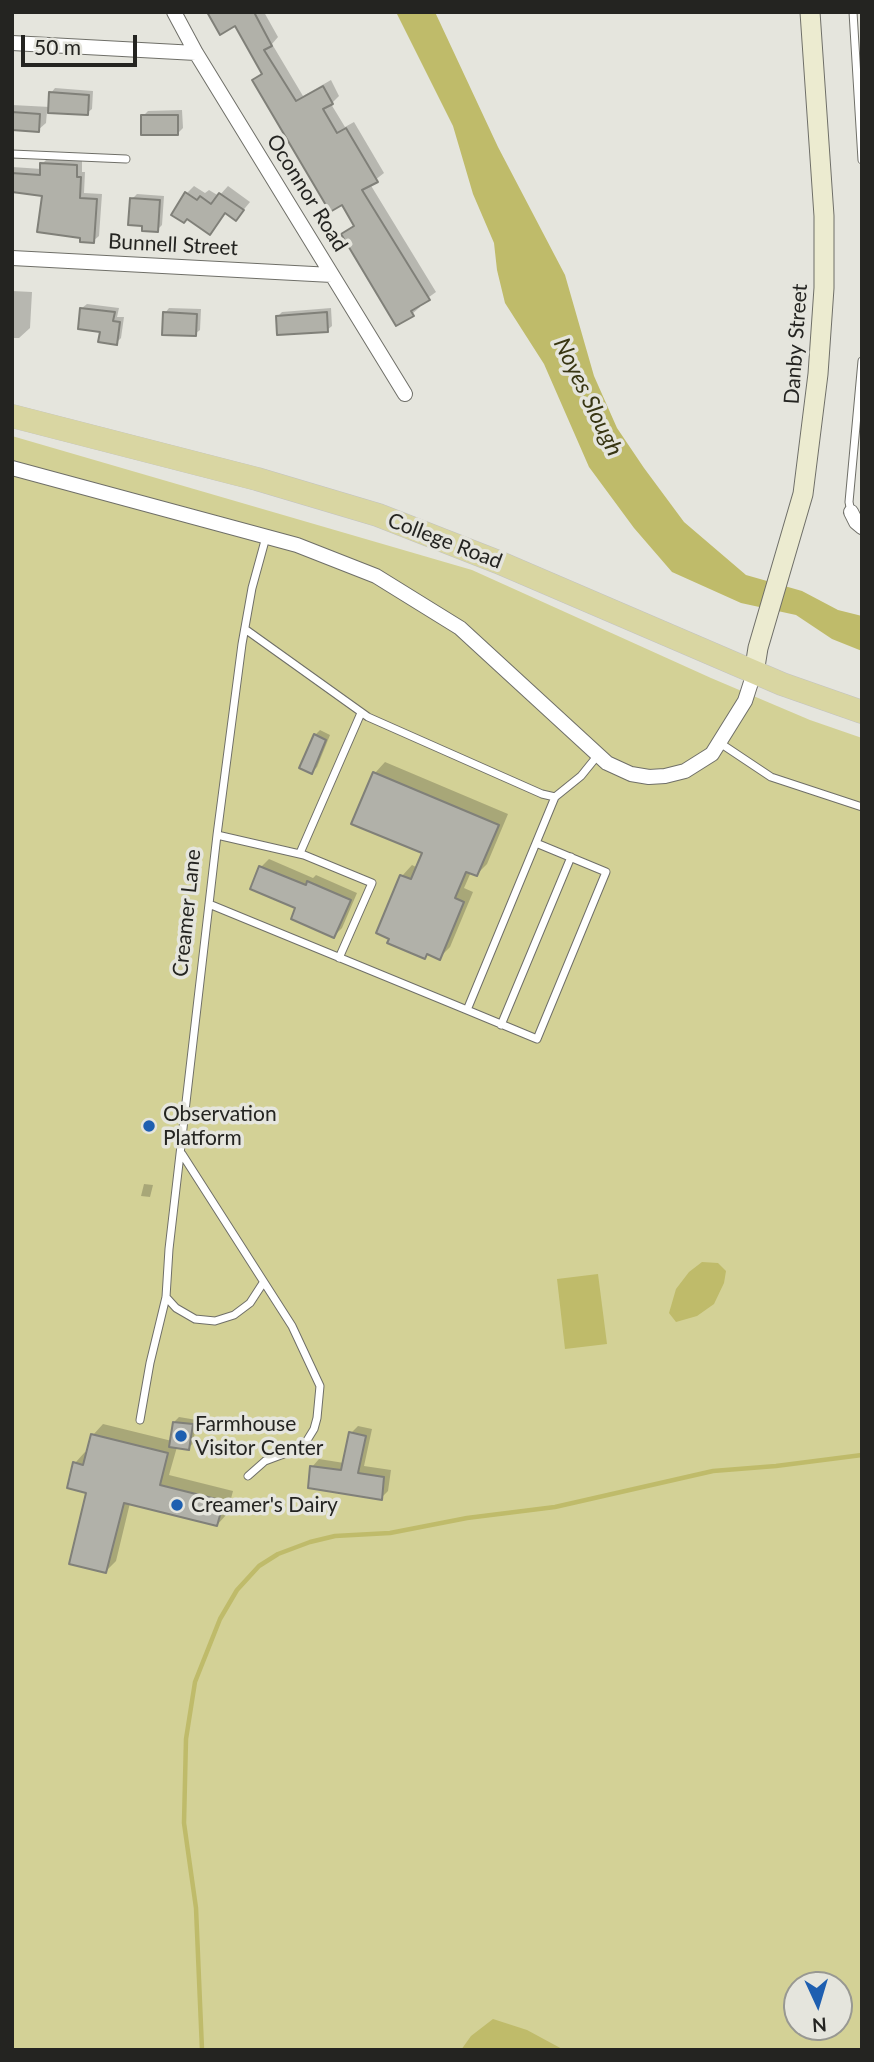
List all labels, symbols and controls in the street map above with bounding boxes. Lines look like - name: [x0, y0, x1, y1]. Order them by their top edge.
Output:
- scale bar: [24, 21, 140, 65]
- text: 50 m: [34, 34, 81, 59]
- street label: Oconnor Road: [261, 130, 353, 256]
- street label: Bunnell Street: [107, 229, 239, 261]
- street label: Danby Street: [779, 283, 813, 405]
- water label: Noyes Slough: [548, 333, 628, 461]
- street label: College Road: [384, 508, 506, 574]
- street label: Creamer Lane: [168, 848, 206, 978]
- place label: Observation Platform: [163, 1101, 277, 1151]
- marker: Observation Platform: [141, 1118, 157, 1134]
- place label: Farmhouse Visitor Center: [195, 1411, 323, 1461]
- marker: Farmhouse Visitor Center: [173, 1428, 189, 1444]
- place label: Creamer's Dairy: [191, 1492, 338, 1518]
- marker: Creamer's Dairy: [169, 1497, 185, 1513]
- north arrow: [783, 1971, 853, 2041]
- text: N: [811, 2013, 827, 2037]

